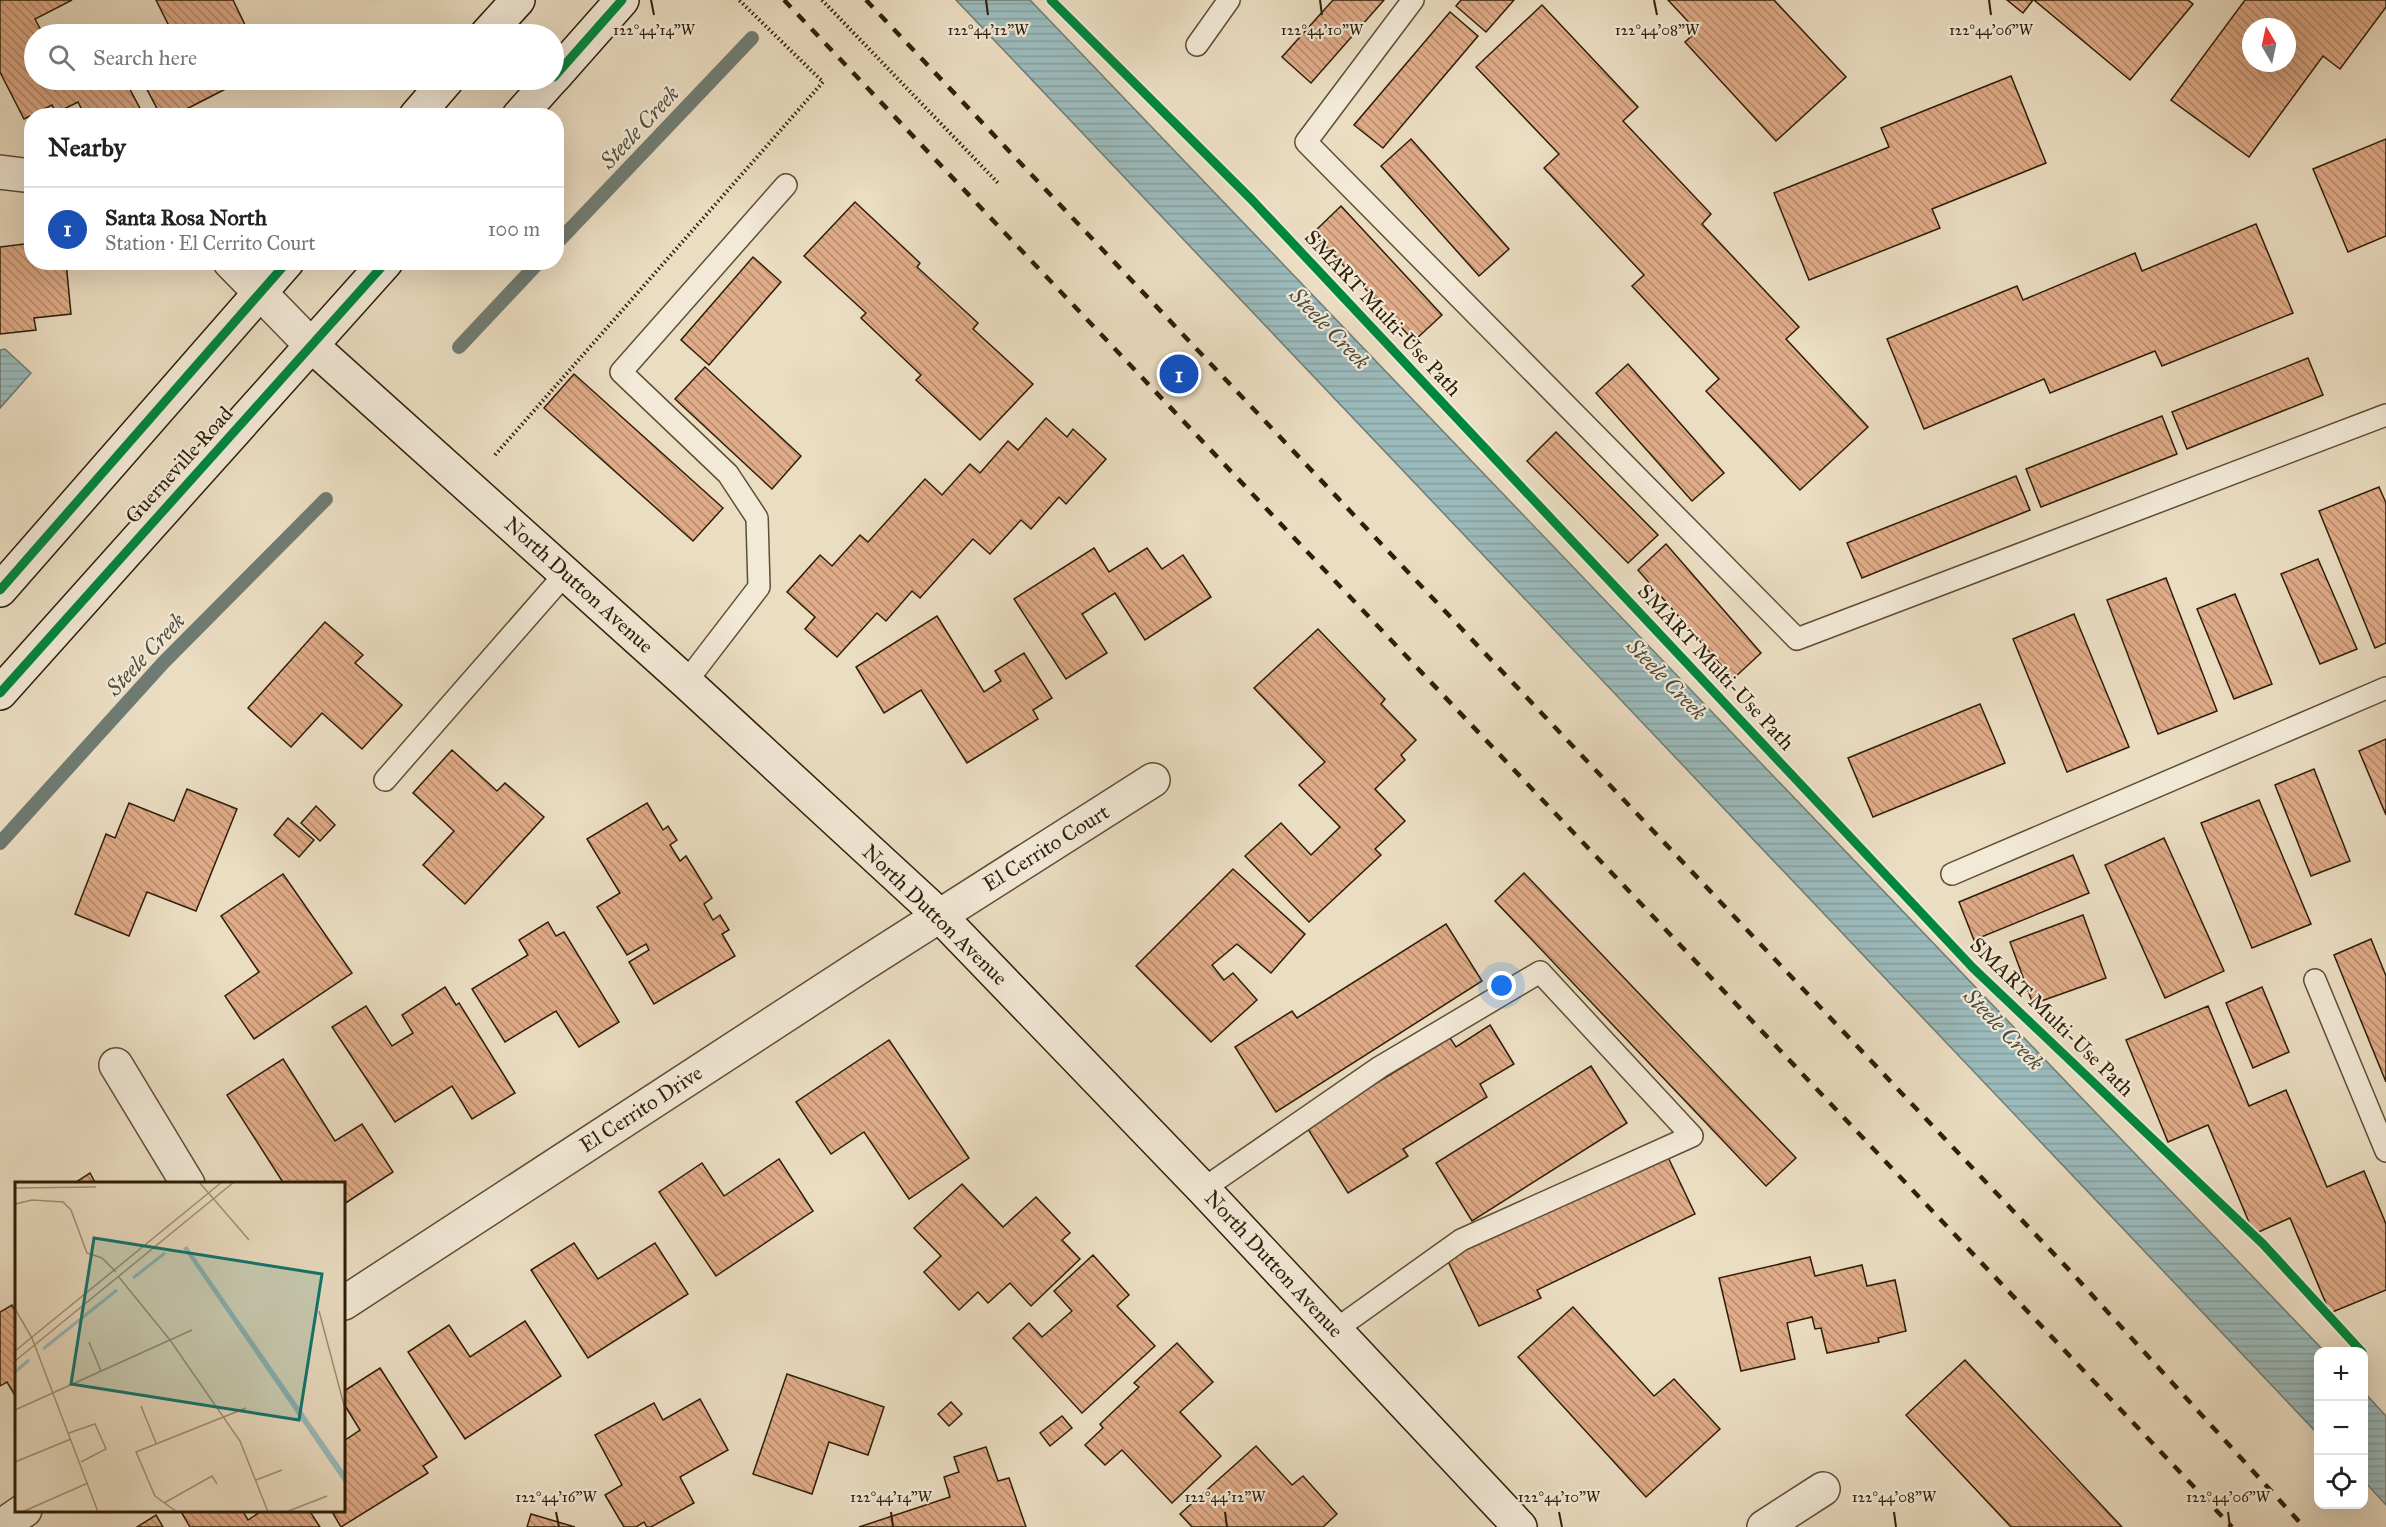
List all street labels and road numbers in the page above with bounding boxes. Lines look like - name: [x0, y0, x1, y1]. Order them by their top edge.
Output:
- street label: SMART Multi-Use Path: [1299, 224, 1467, 402]
- street label: Guerneville Road: [120, 401, 239, 529]
- street label: North Dutton Avenue: [499, 511, 659, 659]
- street label: SMART Multi-Use Path: [1632, 578, 1800, 756]
- street label: El Cerrito Court: [978, 799, 1114, 897]
- street label: North Dutton Avenue: [857, 839, 1013, 991]
- street label: SMART Multi-Use Path: [1965, 932, 2140, 1102]
- street label: El Cerrito Drive: [575, 1060, 707, 1158]
- street label: North Dutton Avenue: [1199, 1185, 1349, 1343]

